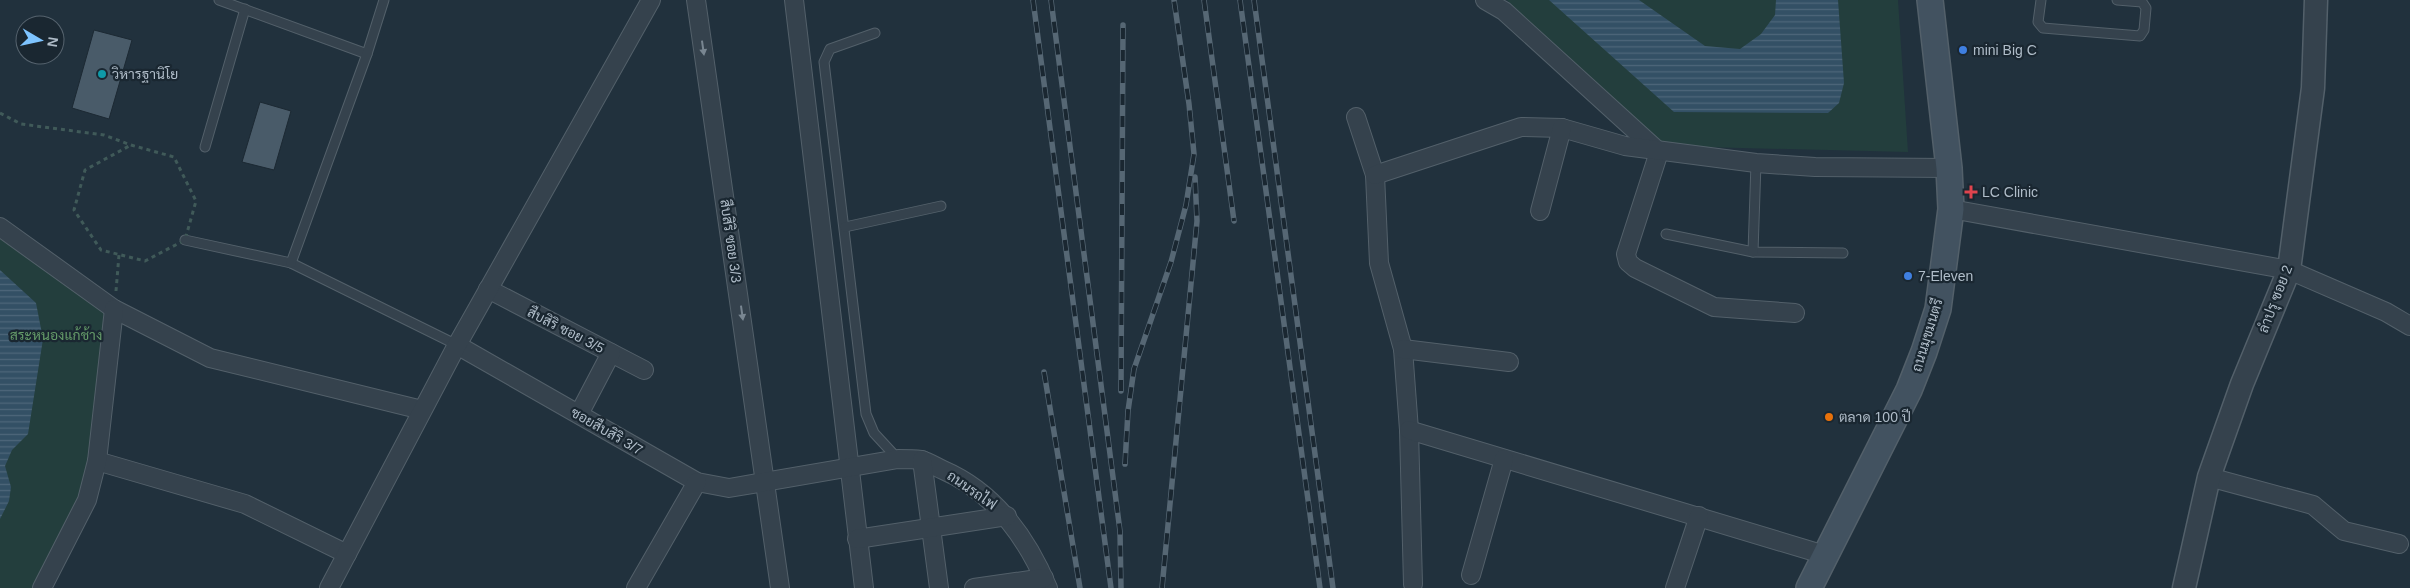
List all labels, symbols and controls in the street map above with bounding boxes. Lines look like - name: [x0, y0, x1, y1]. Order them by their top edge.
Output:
- north arrow: [15, 15, 65, 65]
- text: N: [44, 36, 62, 48]
- one-way arrow: [700, 41, 708, 57]
- place label: mini Big C: [1973, 42, 2037, 58]
- marker: mini Big C: [1957, 44, 1969, 56]
- place label: วิหารฐานิโย: [111, 66, 178, 83]
- marker: วิหารฐานิโย: [96, 68, 108, 80]
- place label: LC Clinic: [1982, 184, 2038, 200]
- marker: LC Clinic: [1964, 185, 1978, 199]
- street label: สืบสิริ ซอย 3/3: [717, 198, 746, 284]
- street label: ลำปรุ ซอย 2: [2255, 263, 2297, 336]
- place label: 7-Eleven: [1918, 268, 1973, 284]
- marker: 7-Eleven: [1902, 270, 1914, 282]
- street label: ถนนมุขมนตรี: [1907, 296, 1948, 374]
- street label: สืบสิริ ซอย 3/5: [525, 303, 608, 356]
- one-way arrow: [738, 305, 746, 321]
- park label: สระหนองแก้ช้าง: [10, 326, 102, 343]
- street label: ซอยสืบสิริ 3/7: [568, 403, 646, 458]
- place label: ตลาด 100 ปี: [1839, 408, 1911, 425]
- marker: ตลาด 100 ปี: [1823, 411, 1835, 423]
- street label: ถนนรถไฟ: [944, 467, 1000, 513]

